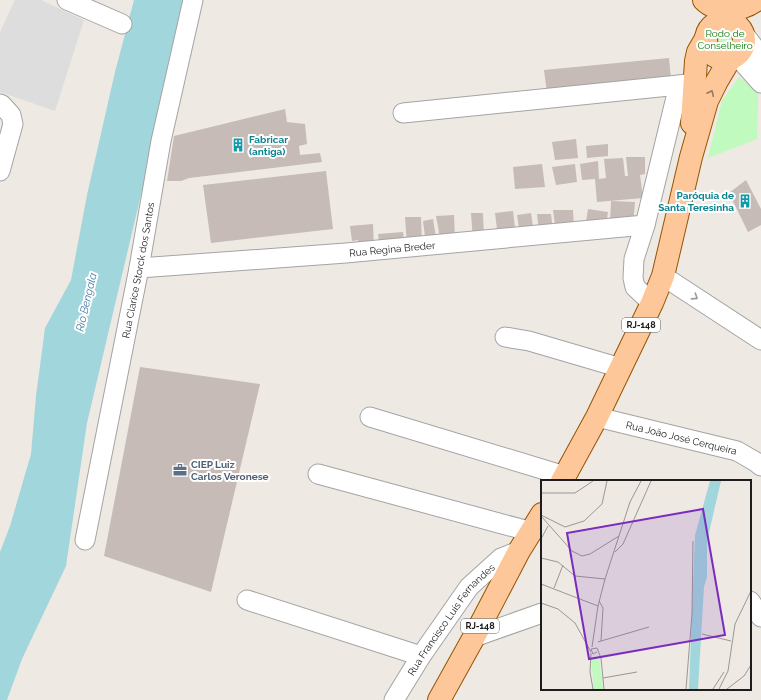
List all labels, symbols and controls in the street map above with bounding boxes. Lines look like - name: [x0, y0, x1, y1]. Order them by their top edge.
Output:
- park label: Rodo de Conselheiro: [697, 28, 753, 51]
- one-way arrow: [706, 89, 714, 97]
- place label: Fabricar (antiga): [249, 134, 288, 157]
- building icon: Fabricar (antiga): [230, 137, 246, 153]
- place label: Paróquia de Santa Teresinha: [658, 190, 734, 213]
- building icon: Paróquia de Santa Teresinha: [737, 193, 753, 209]
- street label: Rua Clarice Storck dos Santos: [120, 201, 156, 339]
- street label: Rua Regina Breder: [349, 240, 436, 259]
- water label: Rio Bengala: [73, 271, 100, 333]
- one-way arrow: [691, 292, 698, 300]
- road number: RJ-148: [622, 318, 660, 332]
- street label: Rua João José Cerqueira: [625, 419, 738, 457]
- place label: CIEP Luiz Carlos Veronese: [191, 459, 269, 482]
- office icon: CIEP Luiz Carlos Veronese: [172, 462, 188, 478]
- inset map: [541, 480, 751, 690]
- street label: Rua Francisco Luís Fernandes: [406, 562, 497, 677]
- road number: RJ-148: [461, 619, 499, 633]

